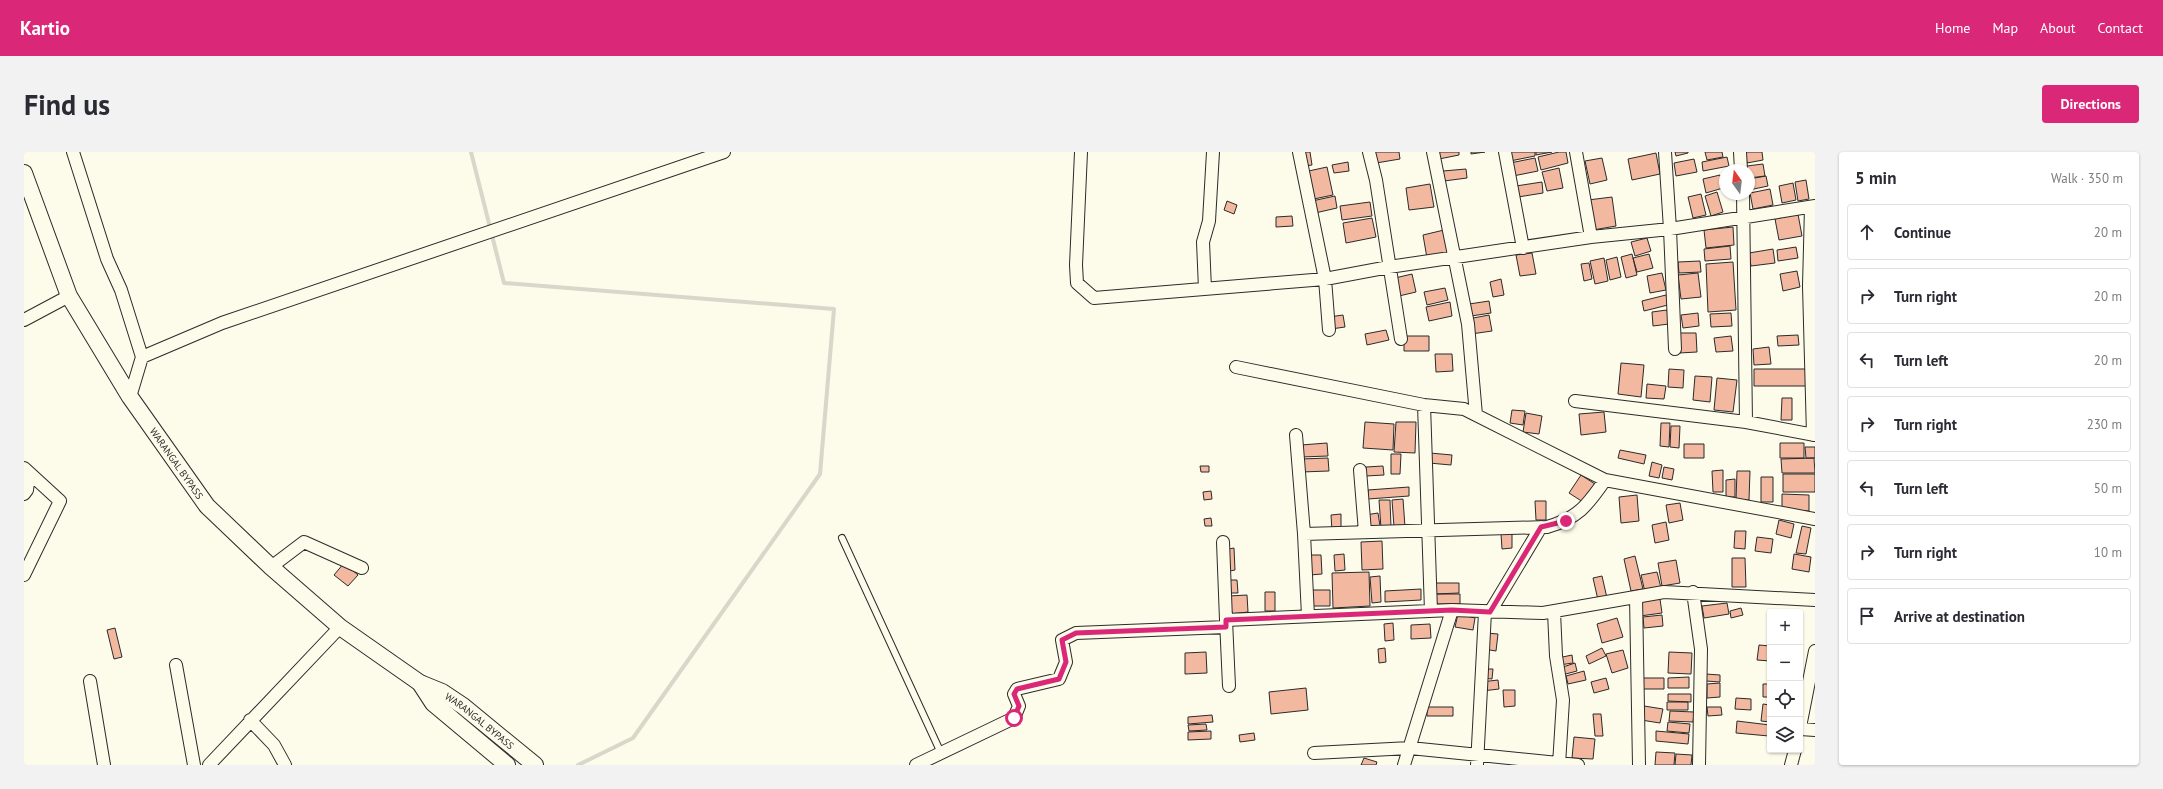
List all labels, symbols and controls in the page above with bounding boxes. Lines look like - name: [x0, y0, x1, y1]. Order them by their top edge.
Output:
- text: Kartio: [20, 16, 70, 40]
- text: Home: [1935, 19, 1970, 37]
- text: Map: [1992, 19, 2018, 37]
- text: About: [2040, 19, 2076, 37]
- text: Contact: [2098, 19, 2143, 37]
- button: Directions: [2042, 85, 2139, 123]
- text: Find us: [24, 86, 110, 123]
- north arrow: [1719, 164, 1755, 200]
- text: 5 min: [1855, 167, 1896, 189]
- text: Walk · 350 m: [2051, 170, 2123, 187]
- icon: ahead: [1856, 221, 1878, 243]
- text: Continue: [1894, 223, 1951, 242]
- text: 20 m: [2094, 224, 2122, 241]
- icon: right: [1856, 285, 1878, 307]
- text: Turn right: [1894, 287, 1957, 306]
- text: 20 m: [2094, 288, 2122, 305]
- icon: left: [1856, 349, 1878, 371]
- text: Turn left: [1894, 351, 1948, 370]
- text: 20 m: [2094, 352, 2122, 369]
- icon: right: [1856, 413, 1878, 435]
- text: Turn right: [1894, 415, 1957, 434]
- text: 230 m: [2087, 416, 2122, 433]
- street label: WARANGAL BYPASS: [147, 425, 206, 501]
- icon: left: [1856, 477, 1878, 499]
- text: Turn left: [1894, 479, 1948, 498]
- text: 50 m: [2094, 480, 2122, 497]
- route end: [1557, 512, 1575, 530]
- icon: right: [1856, 541, 1878, 563]
- text: Turn right: [1894, 543, 1957, 562]
- text: 10 m: [2094, 544, 2122, 561]
- icon: arrive: [1856, 605, 1878, 627]
- text: Arrive at destination: [1894, 607, 2025, 626]
- map controls: [1767, 609, 1803, 753]
- button: +: [1767, 609, 1803, 645]
- button: −: [1767, 645, 1803, 681]
- button: locate: [1767, 681, 1803, 717]
- street label: WARANGAL BYPASS: [443, 689, 517, 752]
- route start: [1005, 709, 1023, 727]
- button: layers: [1767, 717, 1803, 753]

